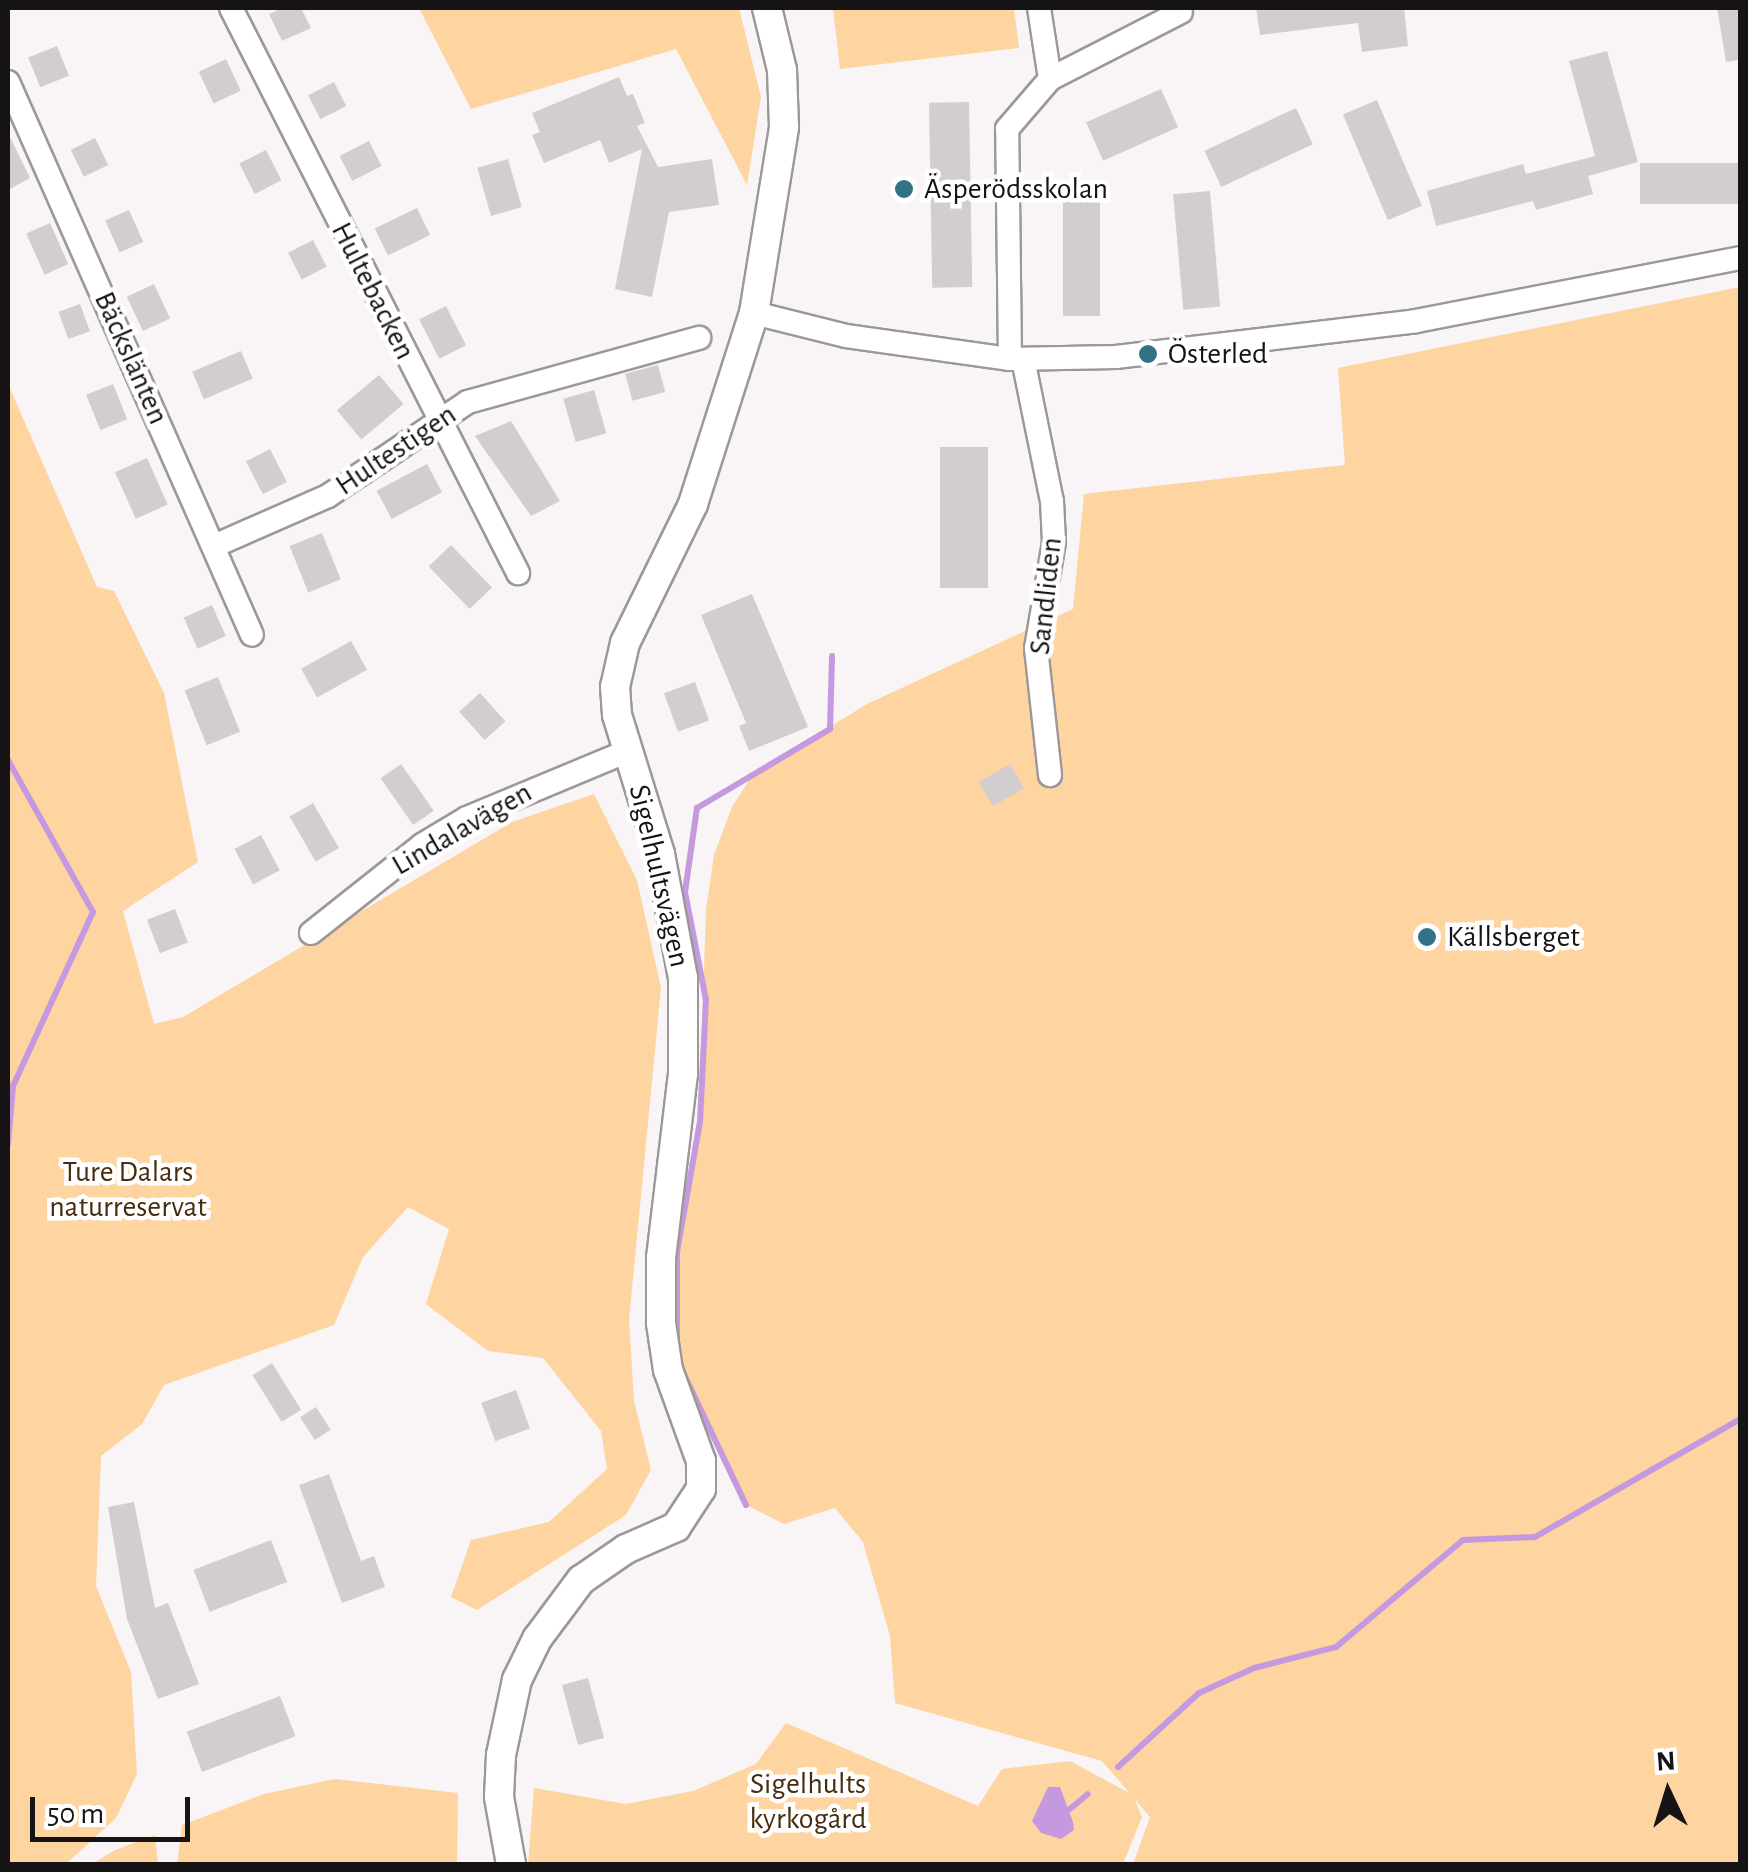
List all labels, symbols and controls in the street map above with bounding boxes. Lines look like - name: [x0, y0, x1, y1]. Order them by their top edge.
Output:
- place label: Äsperödsskolan: [924, 171, 1108, 207]
- marker: Äsperödsskolan: [893, 178, 915, 200]
- street label: Hultebacken: [323, 216, 423, 366]
- street label: Bäckslänten: [86, 286, 176, 430]
- place label: Österled: [1168, 336, 1268, 372]
- marker: Österled: [1137, 343, 1159, 365]
- street label: Hultestigen: [329, 397, 463, 503]
- street label: Sandliden: [1022, 536, 1070, 656]
- street label: Lindalavägen: [386, 775, 538, 883]
- street label: Sigelhultsvägen: [621, 781, 697, 971]
- place label: Källsberget: [1447, 919, 1580, 955]
- marker: Källsberget: [1416, 926, 1438, 948]
- park label: Ture Dalars naturreservat: [49, 1154, 207, 1224]
- north arrow: [1618, 1742, 1718, 1842]
- text: N: [1655, 1747, 1677, 1777]
- park label: Sigelhults kyrkogård: [749, 1766, 867, 1836]
- scale bar: [35, 1777, 195, 1839]
- text: 50 m: [47, 1799, 104, 1829]

